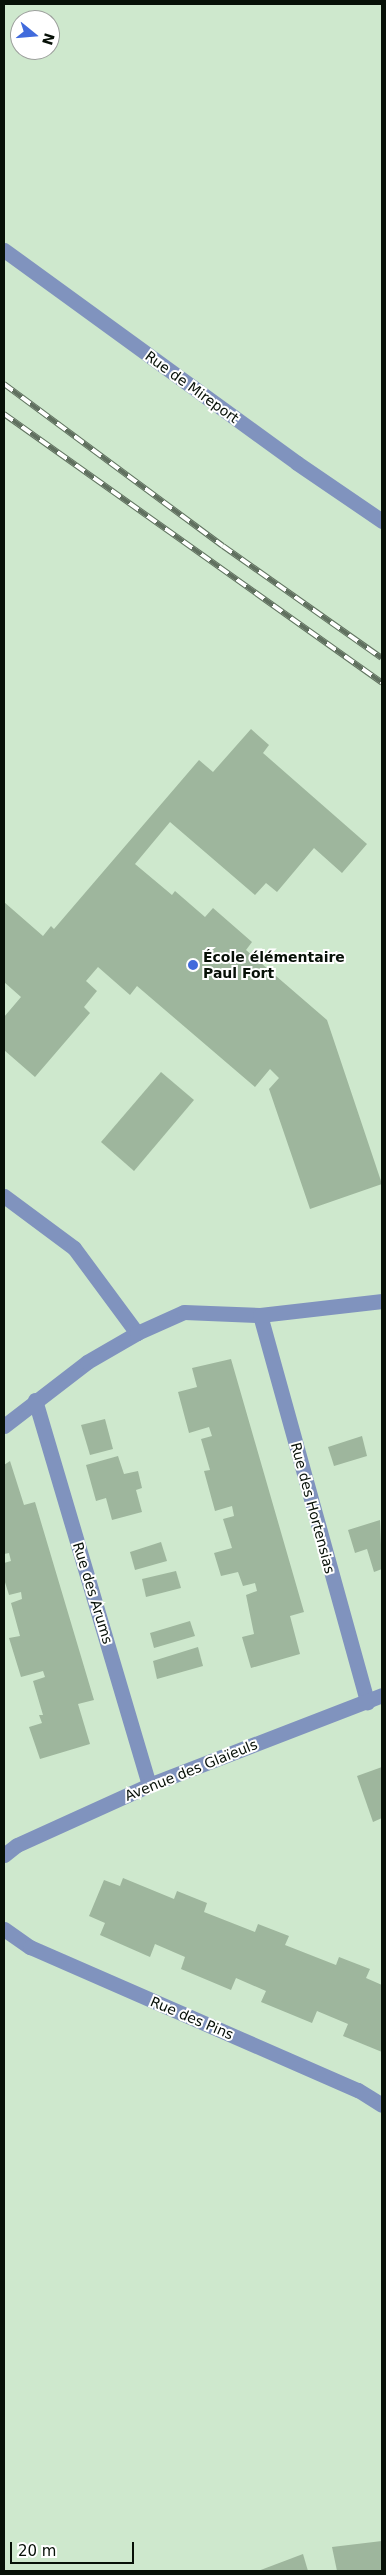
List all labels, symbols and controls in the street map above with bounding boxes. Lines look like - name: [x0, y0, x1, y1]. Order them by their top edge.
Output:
- north arrow: [10, 10, 60, 60]
- text: N: [39, 31, 58, 47]
- street label: Rue de Mireport: [142, 347, 242, 427]
- place label: École élémentaire Paul Fort: [203, 949, 345, 982]
- marker: École élémentaire Paul Fort: [187, 959, 199, 971]
- street label: Rue des Hortensias: [287, 1441, 339, 1575]
- street label: Rue des Arums: [70, 1540, 116, 1646]
- street label: Avenue des Glaïeuls: [122, 1736, 260, 1804]
- street label: Rue des Pins: [148, 1993, 236, 2043]
- scale bar: [12, 2532, 136, 2564]
- text: 20 m: [18, 2542, 56, 2560]

